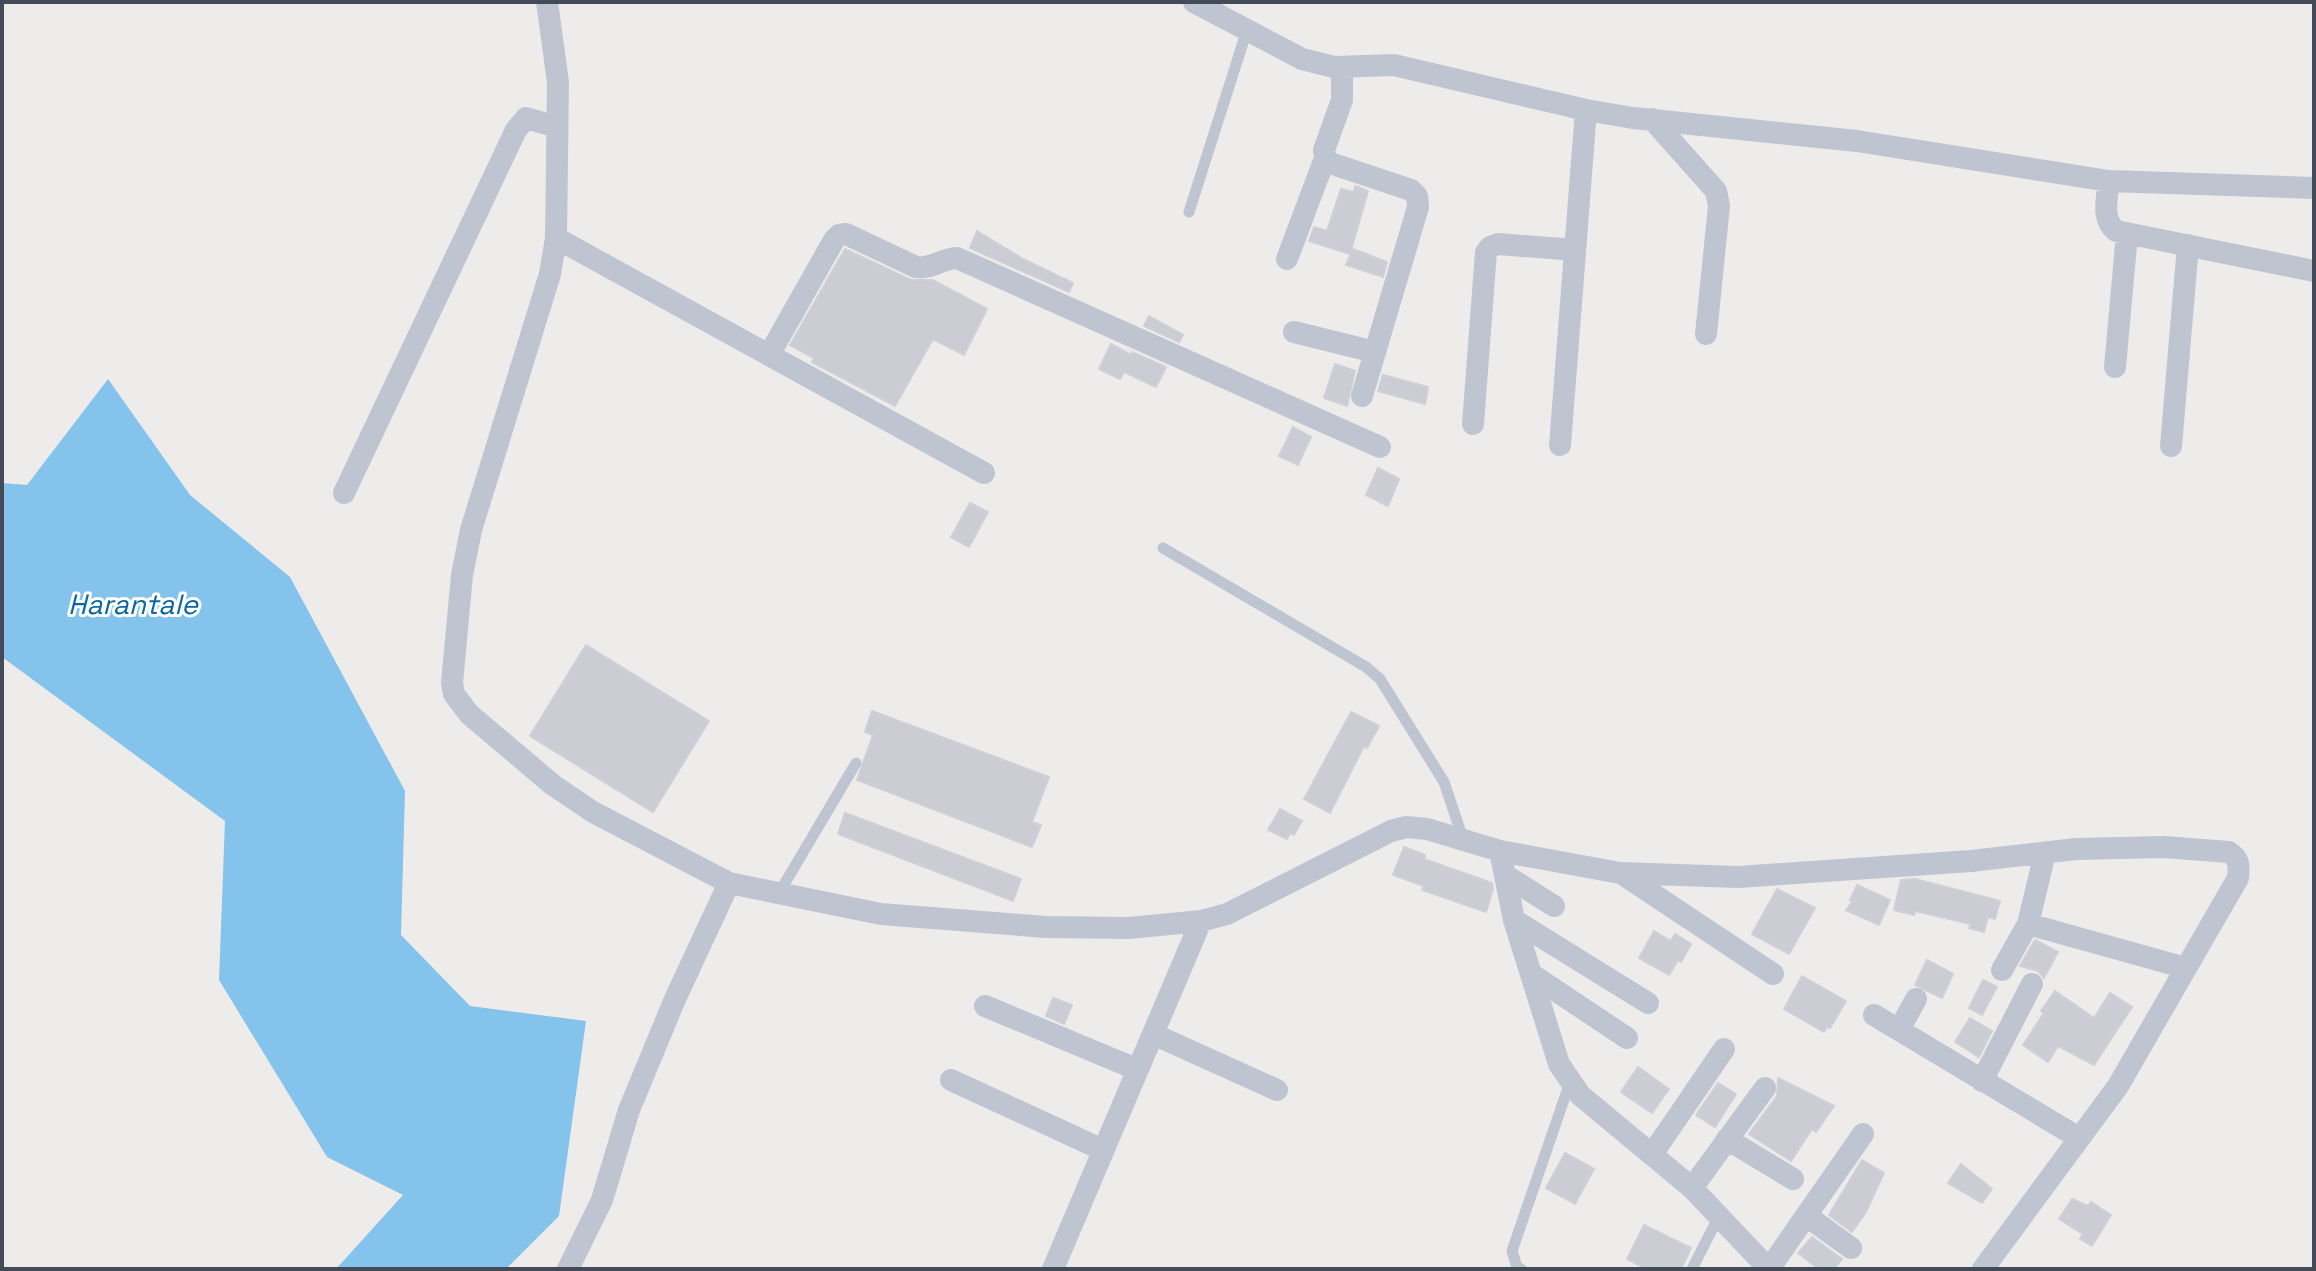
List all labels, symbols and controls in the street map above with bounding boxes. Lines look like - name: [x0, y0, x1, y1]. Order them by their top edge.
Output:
- water label: Harantale: [68, 586, 199, 622]

